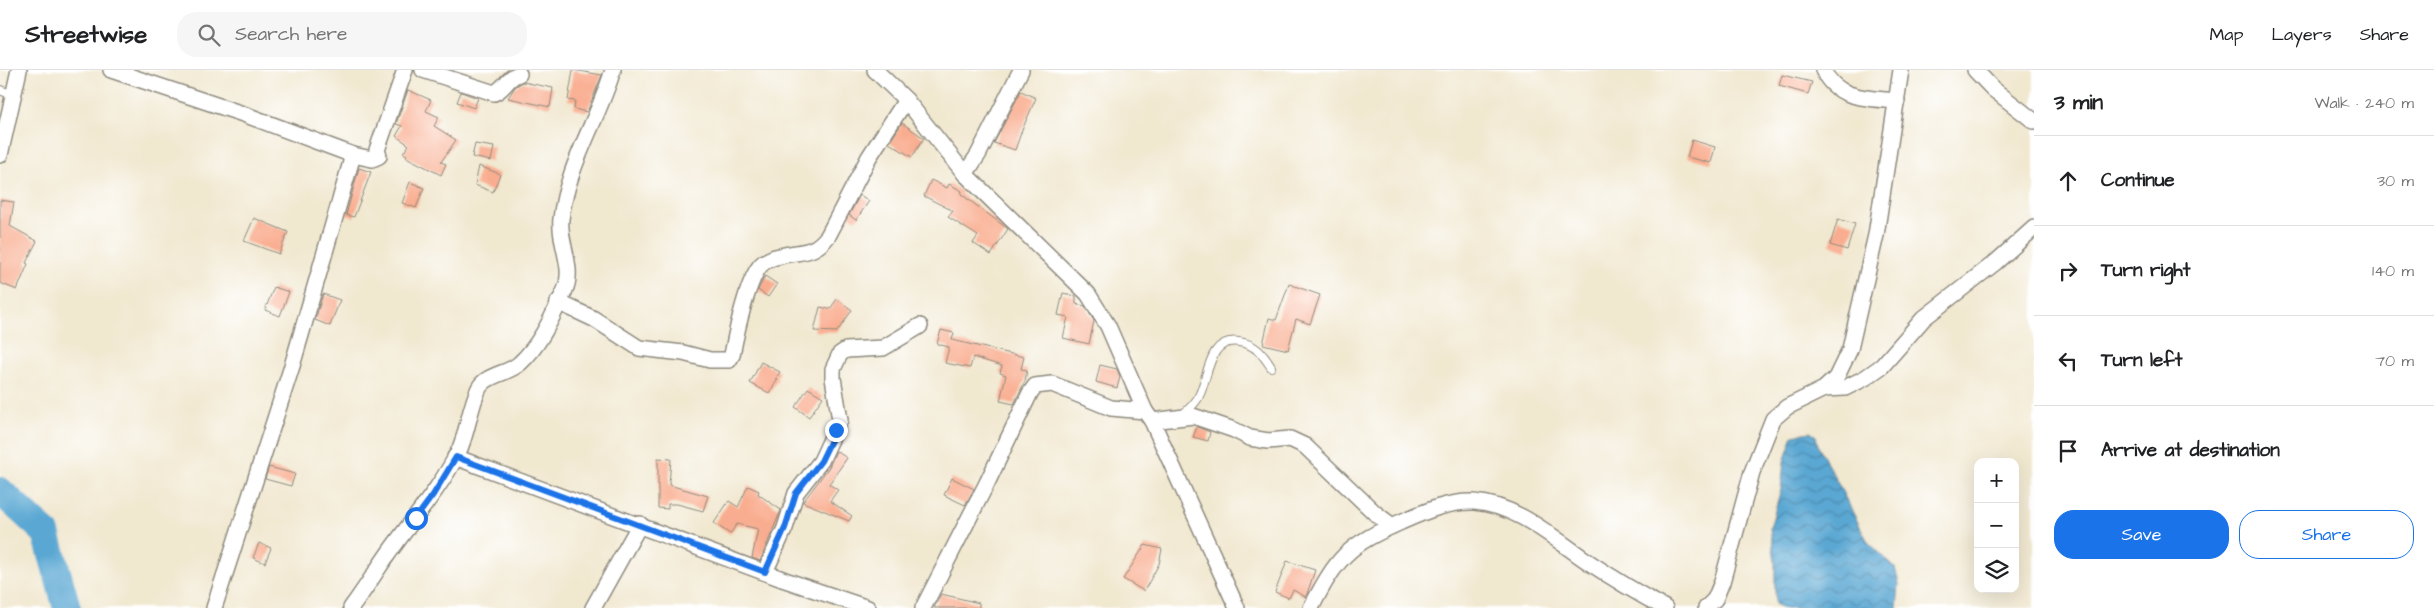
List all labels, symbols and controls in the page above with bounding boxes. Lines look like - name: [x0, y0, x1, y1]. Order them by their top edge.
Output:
- search box: [177, 12, 527, 57]
- text: Streetwise: [25, 18, 147, 52]
- icon: search: [195, 21, 223, 49]
- text: Search here: [235, 21, 347, 48]
- text: Map: [2209, 22, 2243, 47]
- text: Layers: [2271, 22, 2332, 47]
- text: Share: [2360, 22, 2409, 47]
- text: 3 min: [2054, 88, 2103, 117]
- text: Walk · 240 m: [2314, 92, 2414, 114]
- icon: ahead: [2054, 167, 2082, 195]
- text: Continue: [2101, 167, 2175, 194]
- text: 30 m: [2377, 170, 2414, 192]
- icon: right: [2054, 257, 2082, 285]
- text: Turn right: [2101, 257, 2190, 284]
- text: 140 m: [2372, 260, 2414, 282]
- icon: left: [2054, 347, 2082, 375]
- text: Turn left: [2101, 347, 2182, 374]
- text: 70 m: [2375, 350, 2414, 372]
- route end: [825, 419, 848, 442]
- icon: arrive: [2054, 437, 2082, 465]
- text: Arrive at destination: [2101, 437, 2280, 464]
- map controls: [1974, 458, 2019, 593]
- button: +: [1974, 458, 2019, 503]
- button: −: [1974, 503, 2019, 548]
- route start: [405, 507, 428, 530]
- button: Save: [2054, 510, 2229, 559]
- button: Share: [2239, 510, 2414, 559]
- button: layers: [1974, 548, 2019, 593]

